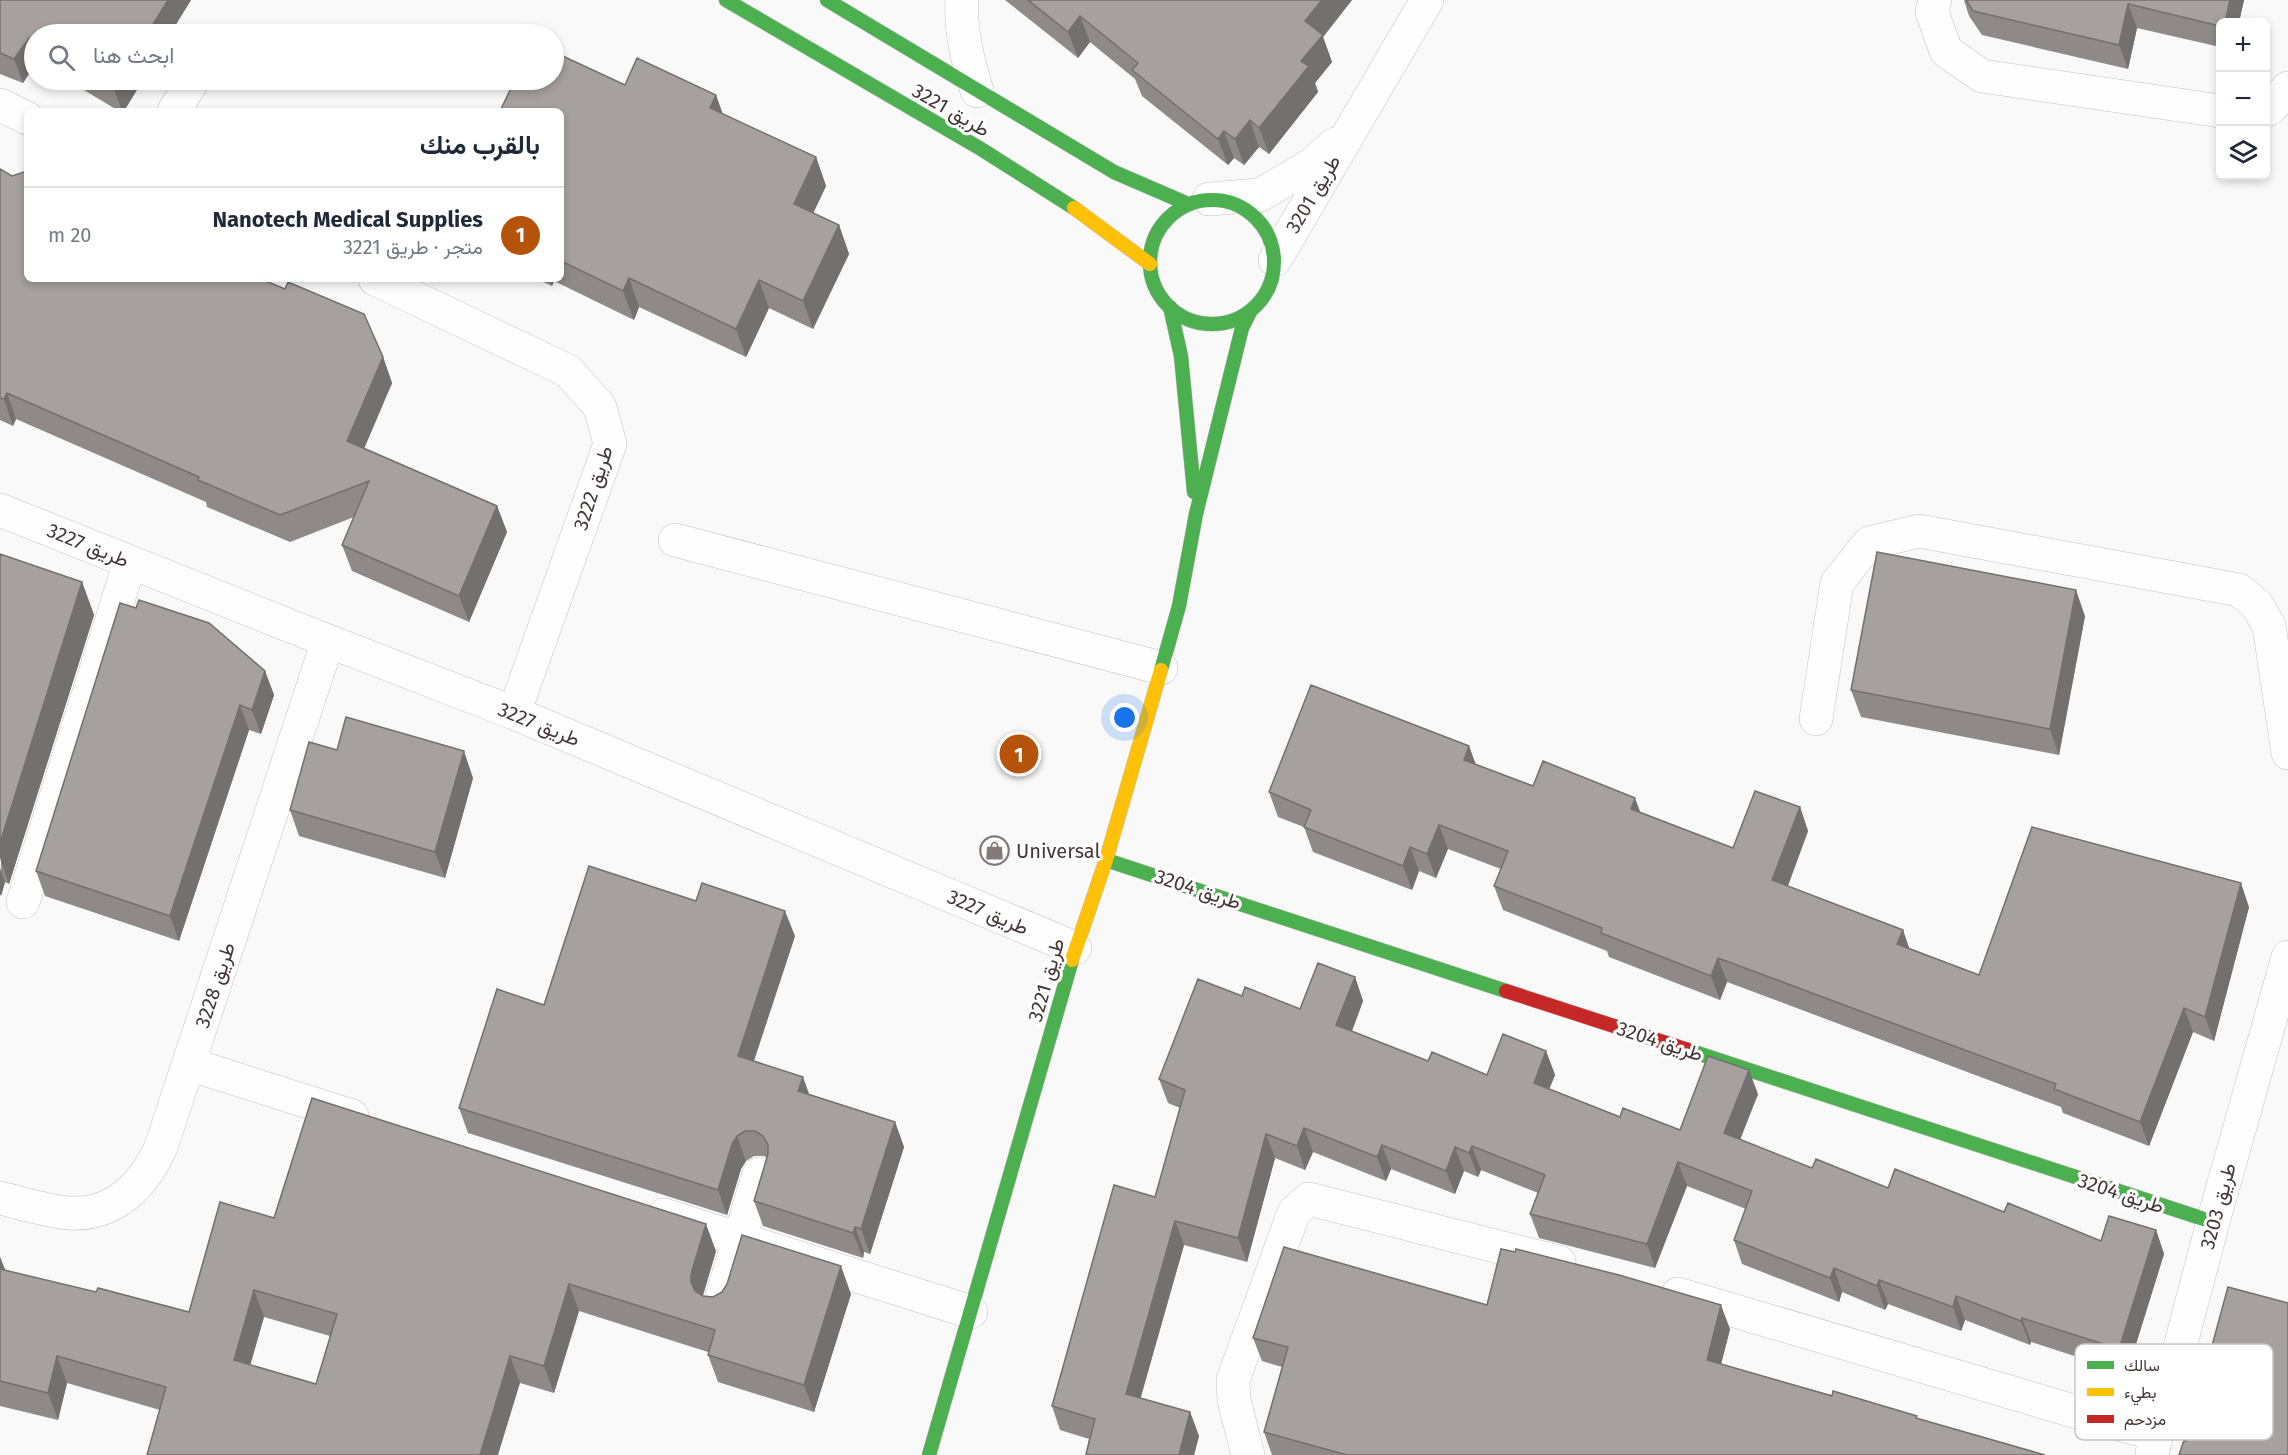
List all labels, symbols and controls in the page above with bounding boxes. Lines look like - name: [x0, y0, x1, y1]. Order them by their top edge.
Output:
- map controls: [2216, 18, 2270, 180]
- button: +: [2216, 18, 2270, 72]
- search box: [24, 24, 564, 90]
- icon: search: [45, 41, 78, 74]
- text: ابحث هنا: [93, 42, 174, 69]
- button: −: [2216, 72, 2270, 126]
- street label: طريق 3221: [907, 78, 994, 143]
- button: layers: [2216, 126, 2270, 180]
- text: بالقرب منك: [420, 130, 540, 161]
- street label: طريق 3201: [1280, 151, 1346, 238]
- text: Nanotech Medical Supplies: [212, 206, 483, 233]
- text: 20 m: [48, 223, 92, 247]
- text: 1: [516, 223, 525, 247]
- text: متجر · طريق 3221: [343, 235, 483, 259]
- street label: طريق 3222: [568, 443, 619, 533]
- street label: طريق 3227: [43, 518, 132, 573]
- street label: طريق 3227: [494, 697, 583, 752]
- your location: [1110, 703, 1139, 732]
- pin: 1: [1000, 732, 1038, 777]
- shop icon: Universal: [979, 835, 1011, 867]
- place label: Universal: [1016, 839, 1101, 863]
- street label: طريق 3204: [1152, 864, 1244, 915]
- street label: طريق 3227: [943, 884, 1032, 941]
- street label: طريق 3221: [1023, 936, 1070, 1025]
- street label: طريق 3228: [190, 939, 241, 1031]
- street label: طريق 3204: [1614, 1016, 1706, 1067]
- street label: طريق 3203: [2195, 1160, 2242, 1252]
- street label: طريق 3204: [2075, 1168, 2167, 1219]
- legend: [2075, 1344, 2273, 1440]
- text: سالك: [2124, 1356, 2160, 1375]
- text: بطيء: [2124, 1383, 2156, 1406]
- text: مزدحم: [2124, 1410, 2166, 1430]

